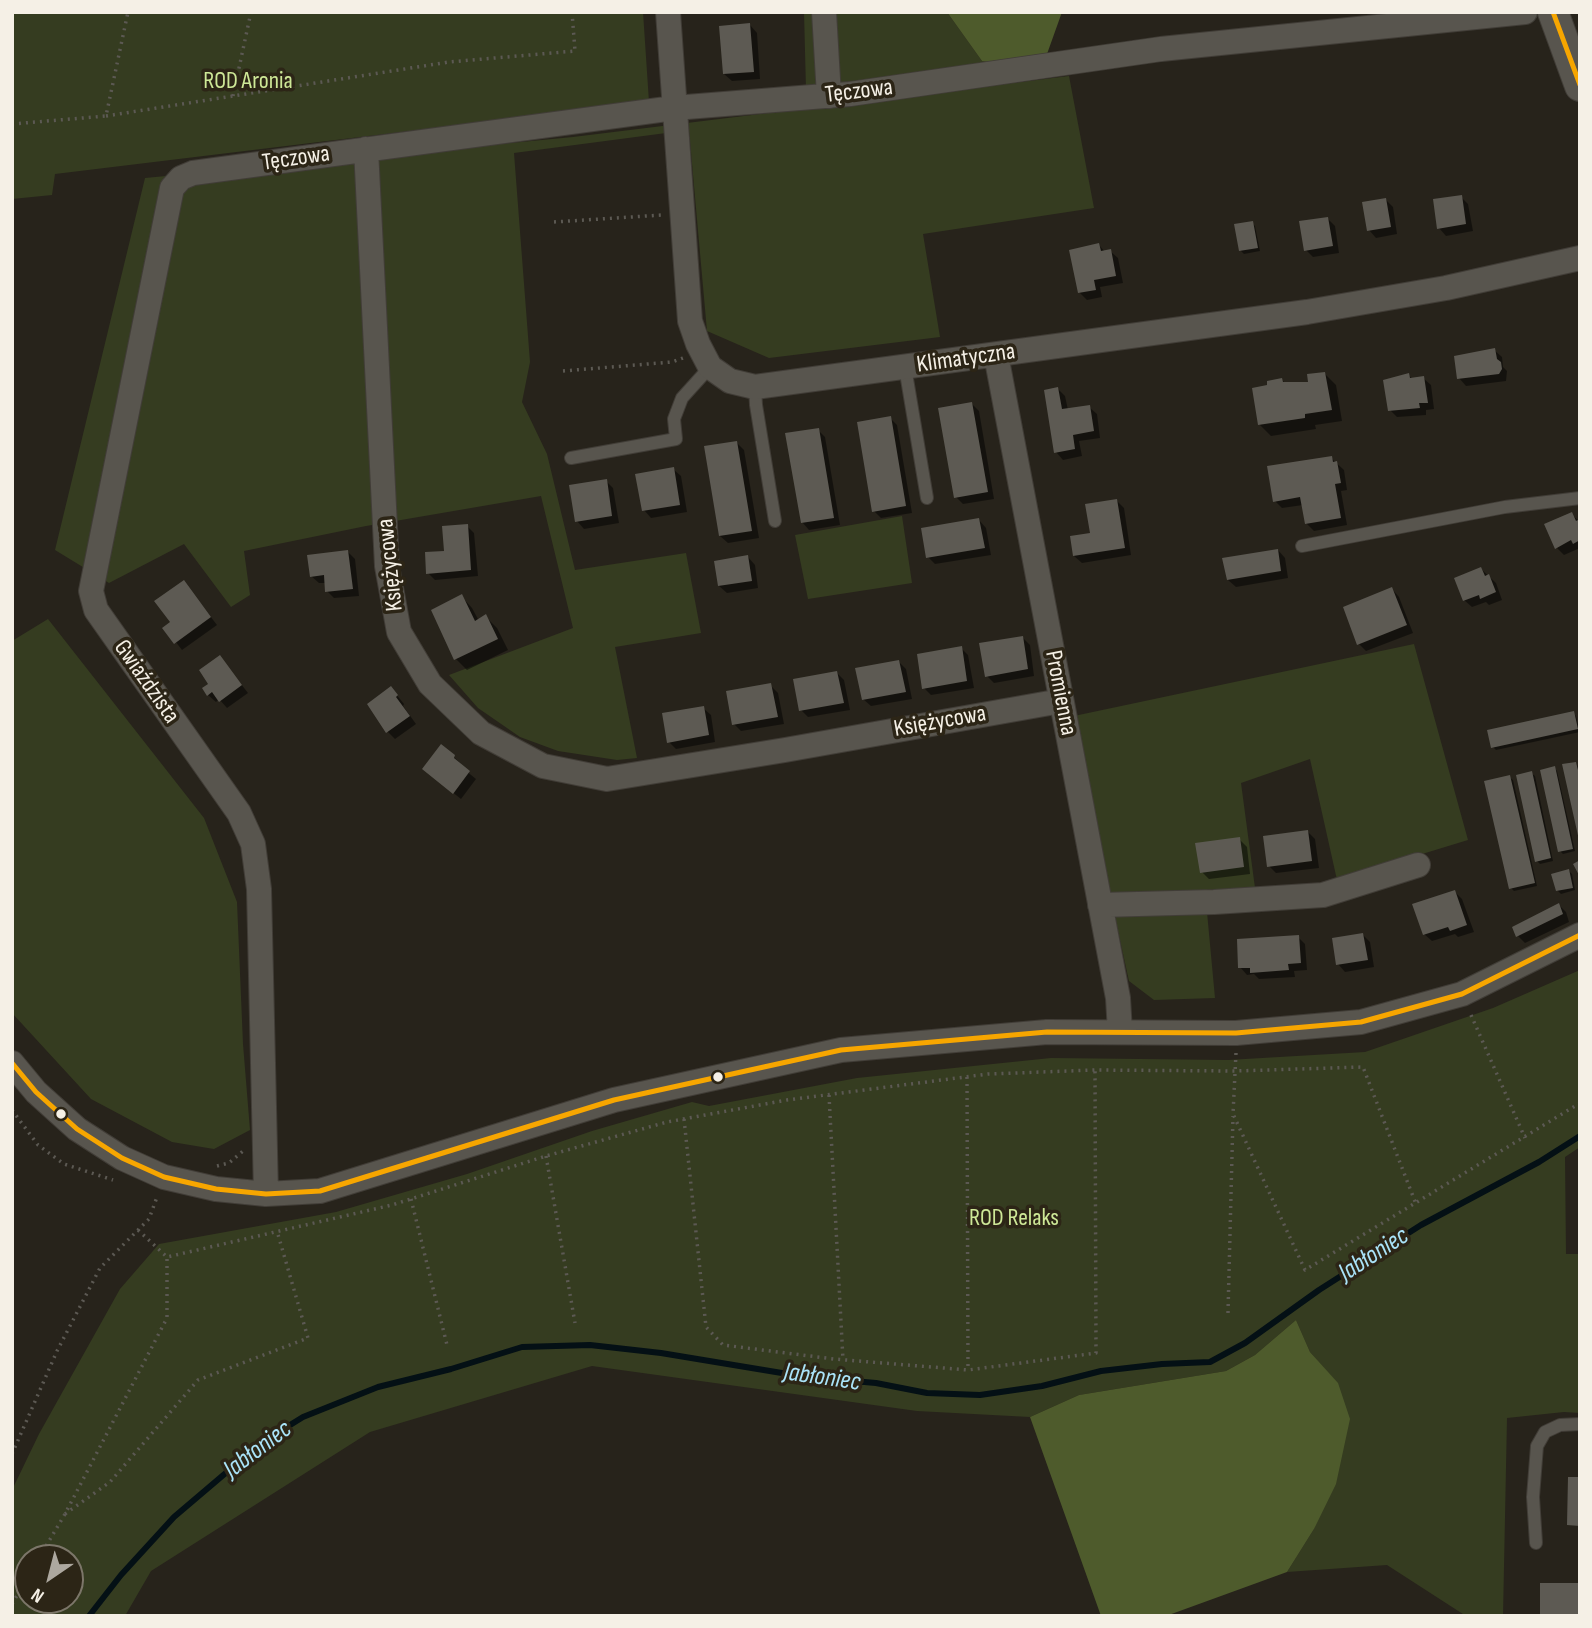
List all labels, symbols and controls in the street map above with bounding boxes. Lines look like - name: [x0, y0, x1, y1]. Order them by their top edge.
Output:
- park label: ROD Aronia: [203, 68, 293, 96]
- street label: Tęczowa: [824, 74, 894, 110]
- street label: Tęczowa: [260, 140, 332, 178]
- street label: Klimatyczna: [915, 338, 1017, 380]
- street label: Księżycowa: [372, 517, 410, 613]
- street label: Gwiaździsta: [107, 635, 185, 729]
- street label: Promienna: [1038, 648, 1082, 738]
- street label: Księżycowa: [892, 700, 988, 744]
- unlabelled marker: [711, 1070, 725, 1084]
- unlabelled marker: [54, 1107, 68, 1121]
- park label: ROD Relaks: [969, 1205, 1059, 1233]
- water label: Jabłoniec: [1333, 1221, 1415, 1289]
- water label: Jabłoniec: [781, 1357, 863, 1399]
- water label: Jabłoniec: [218, 1414, 298, 1486]
- north arrow: [14, 1544, 84, 1614]
- text: N: [27, 1583, 49, 1607]

